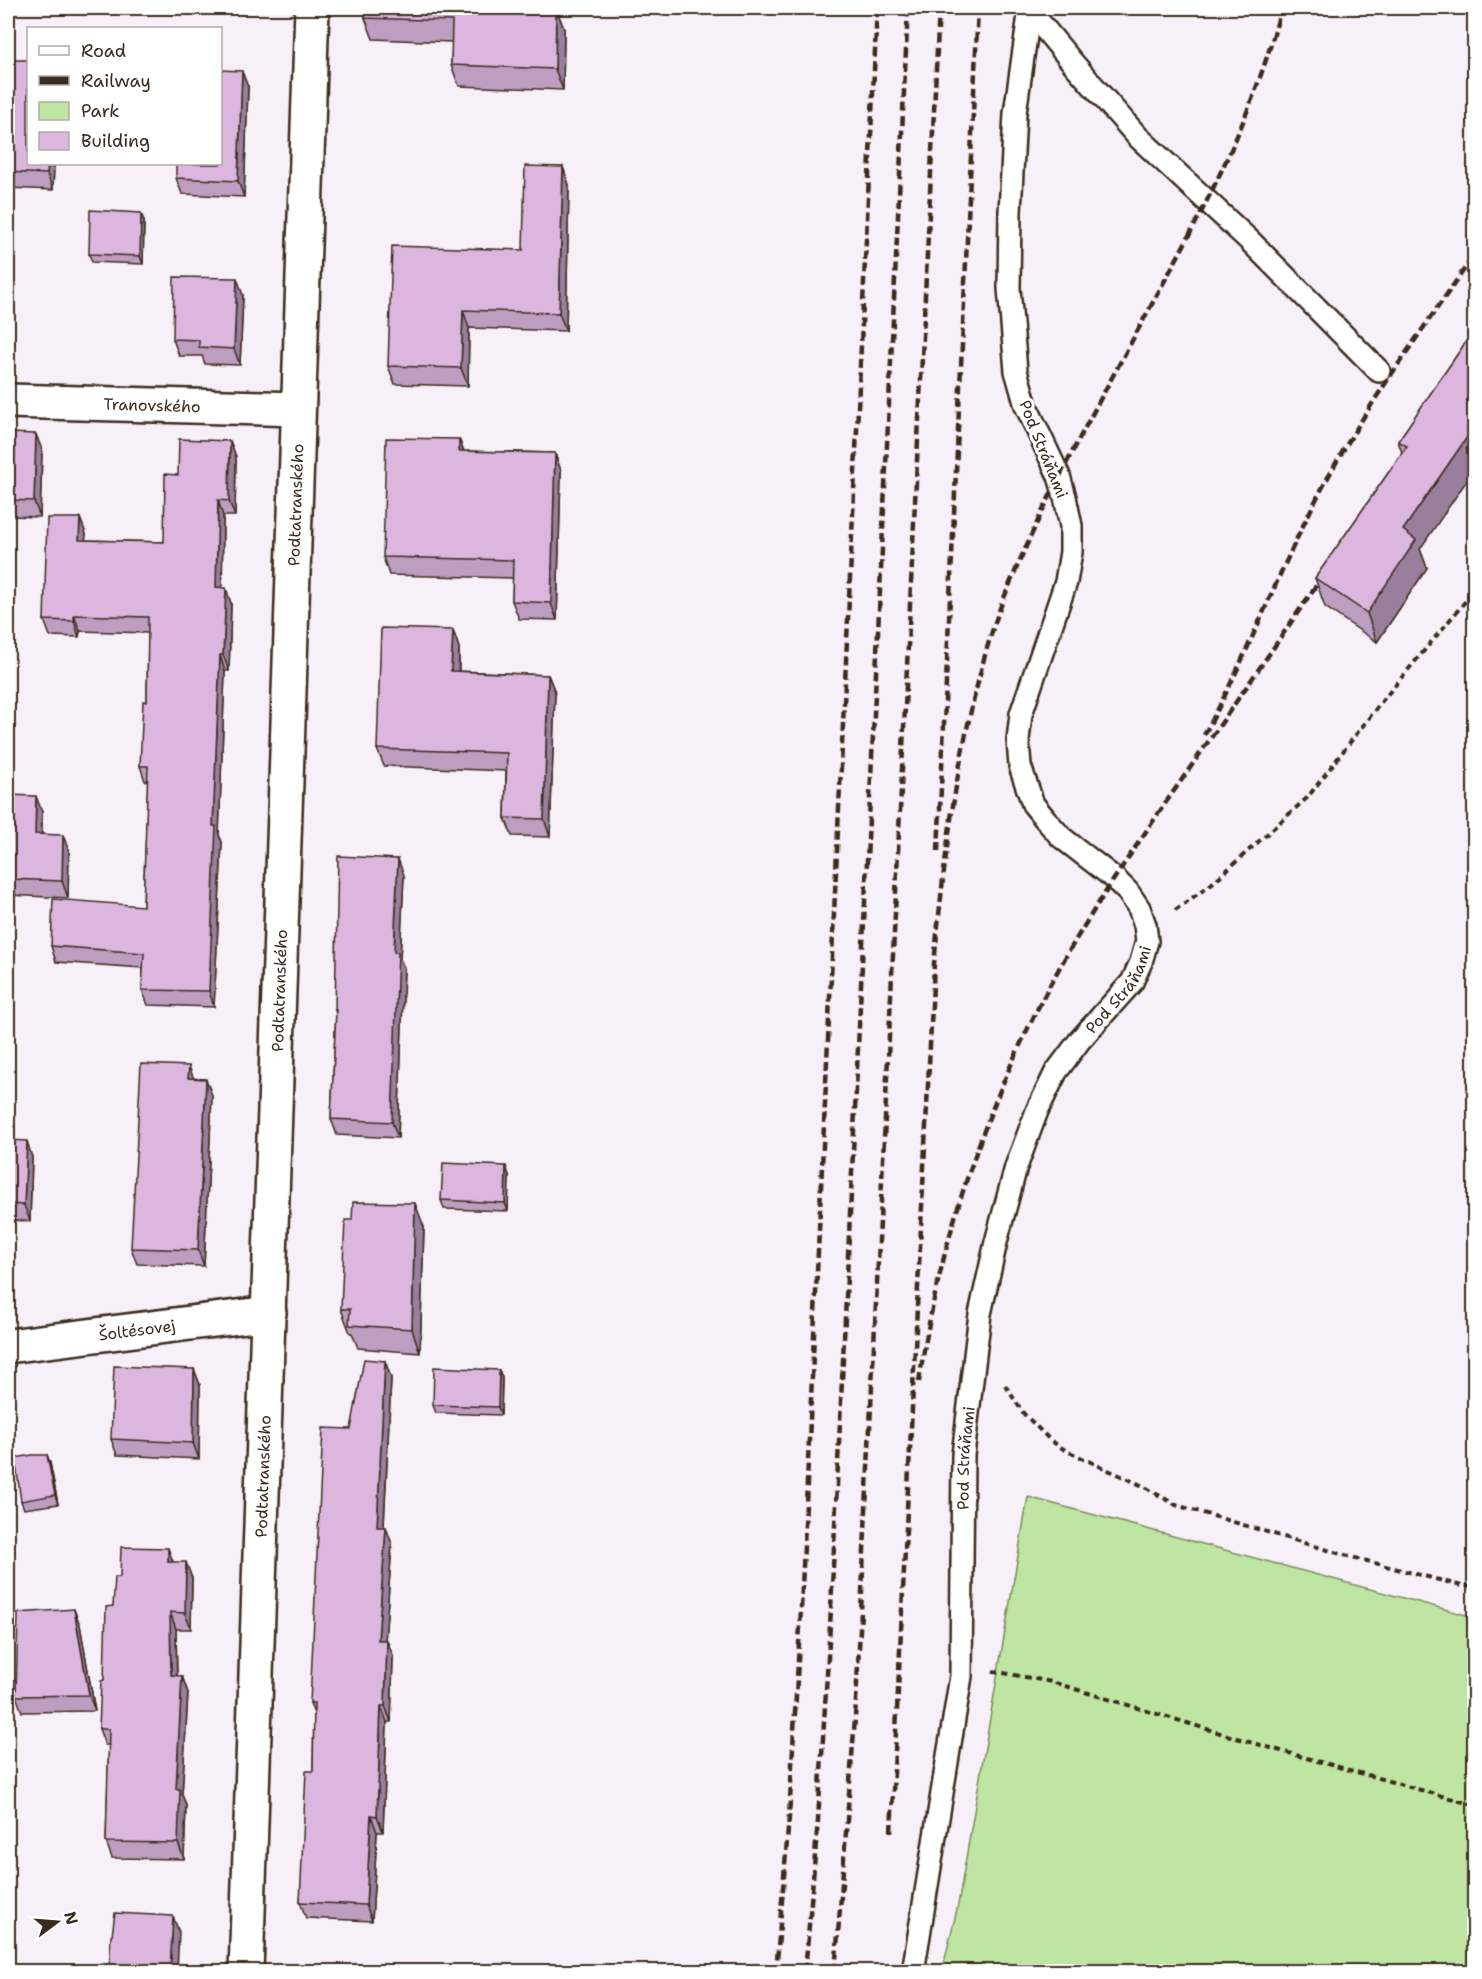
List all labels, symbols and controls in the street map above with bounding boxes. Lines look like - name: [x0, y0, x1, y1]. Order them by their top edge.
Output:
- legend: [27, 27, 222, 165]
- text: Road: [81, 39, 126, 63]
- text: Railway: [81, 69, 151, 93]
- text: Park: [81, 99, 120, 123]
- text: Building: [81, 129, 150, 153]
- street label: Tranovského: [103, 394, 201, 417]
- street label: Pod Stráňami: [1014, 397, 1073, 501]
- street label: Podtatranského: [283, 443, 308, 566]
- street label: Podtatranského: [267, 929, 292, 1052]
- street label: Pod Stráňami: [1081, 943, 1156, 1038]
- street label: Šoltésovej: [98, 1315, 177, 1345]
- street label: Pod Stráňami: [953, 1405, 980, 1510]
- street label: Podtatranského: [251, 1415, 276, 1538]
- north arrow: [27, 1892, 87, 1952]
- text: N: [59, 1909, 83, 1927]

